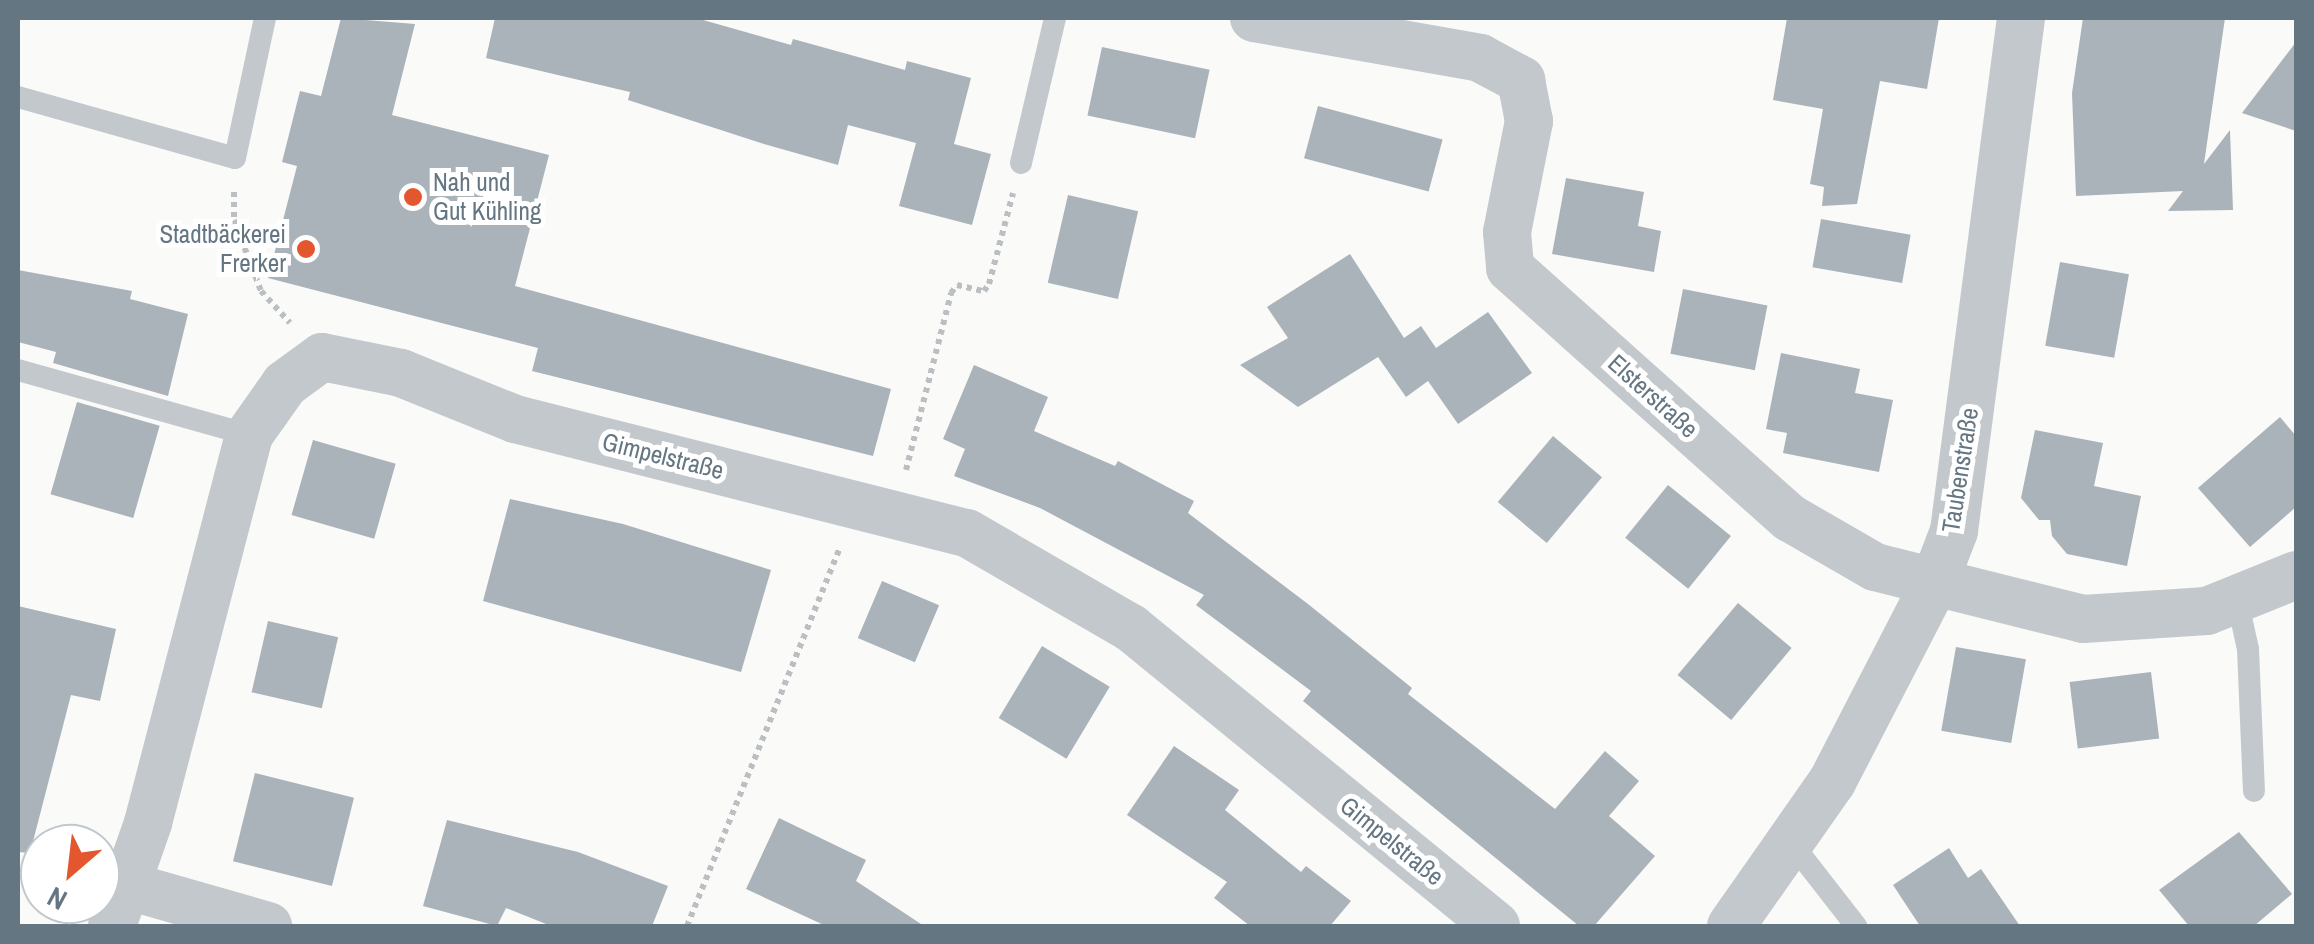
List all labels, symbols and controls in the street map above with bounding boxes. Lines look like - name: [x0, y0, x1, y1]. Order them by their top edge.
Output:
- place label: Nah und Gut Kühling: [433, 168, 541, 227]
- marker: Nah und Gut Kühling: [402, 186, 424, 208]
- place label: Stadtbäckerei Frerker: [160, 220, 286, 279]
- marker: Stadtbäckerei Frerker: [295, 238, 317, 260]
- street label: Elsterstraße: [1602, 348, 1704, 444]
- street label: Taubenstraße: [1935, 406, 1985, 534]
- street label: Gimpelstraße: [599, 426, 727, 486]
- street label: Gimpelstraße: [1334, 790, 1450, 892]
- north arrow: [20, 824, 120, 924]
- text: N: [41, 878, 73, 919]

